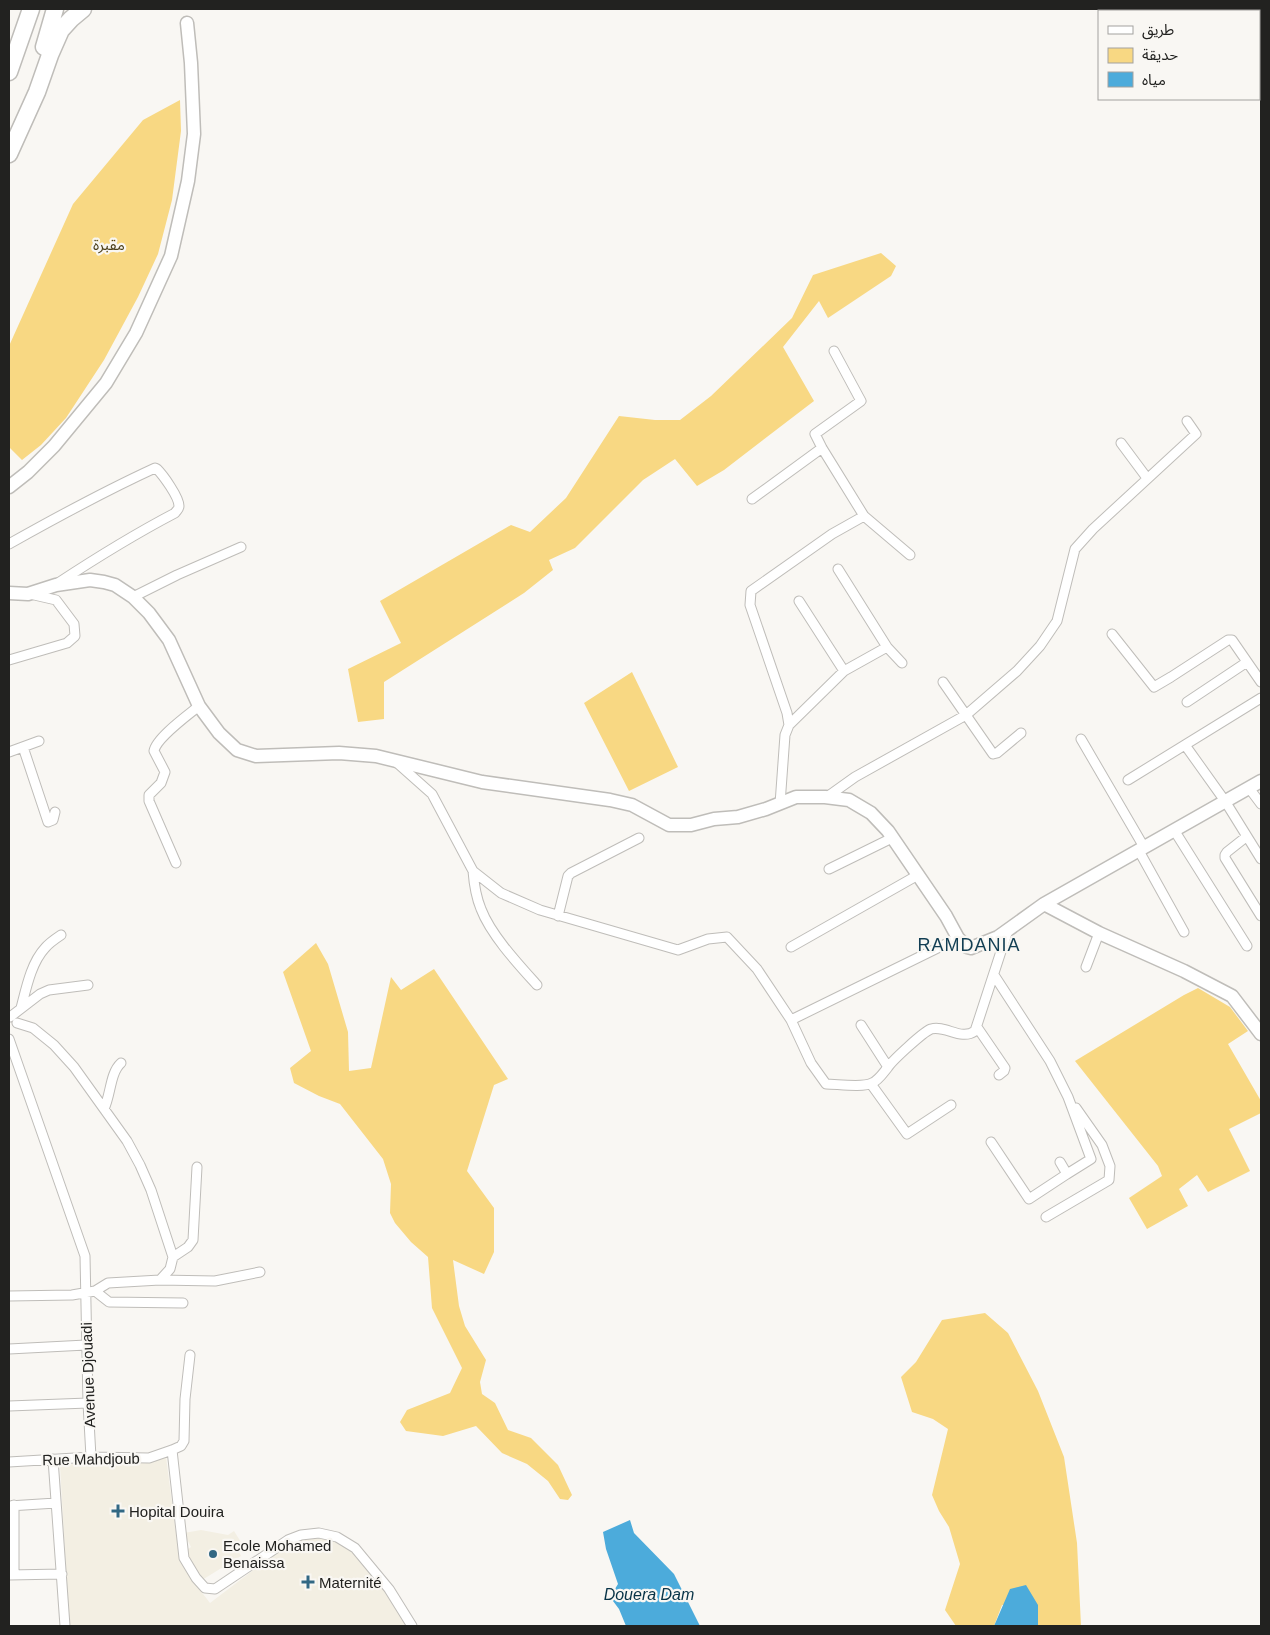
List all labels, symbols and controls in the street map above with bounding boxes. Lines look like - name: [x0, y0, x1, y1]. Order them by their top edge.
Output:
- legend: [1098, 10, 1260, 100]
- text: طريق: [1142, 21, 1174, 40]
- text: حديقة: [1142, 46, 1178, 63]
- text: مياه: [1142, 71, 1166, 88]
- park label: مقبرة: [93, 236, 125, 254]
- district label: RAMDANIA: [917, 935, 1021, 955]
- street label: Avenue Djouadi: [78, 1322, 98, 1428]
- street label: Rue Mahdjoub: [42, 1450, 140, 1468]
- place label: Hopital Douira: [129, 1503, 225, 1520]
- marker: Hopital Douira: [111, 1504, 125, 1518]
- place label: Ecole Mohamed Benaissa: [223, 1537, 331, 1571]
- marker: Ecole Mohamed Benaissa: [207, 1548, 219, 1560]
- place label: Maternité: [319, 1574, 382, 1591]
- marker: Maternité: [301, 1575, 315, 1589]
- water label: Douera Dam: [604, 1586, 694, 1603]

